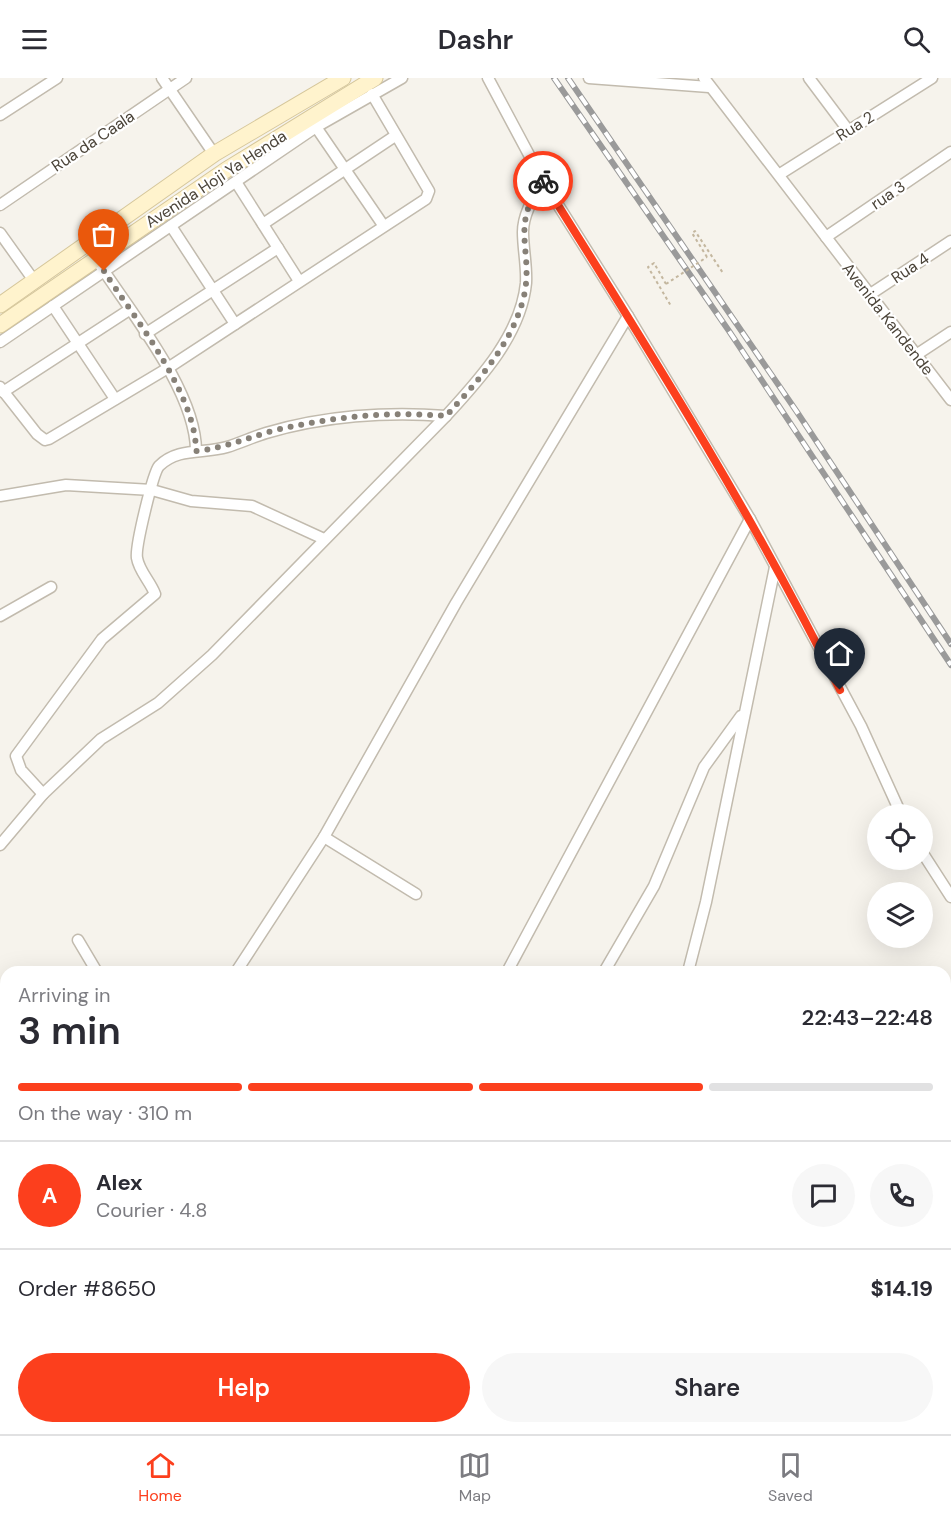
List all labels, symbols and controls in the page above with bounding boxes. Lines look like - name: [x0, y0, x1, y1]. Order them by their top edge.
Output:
- text: Dashr: [438, 22, 513, 57]
- icon: menu: [18, 23, 51, 56]
- icon: search: [900, 23, 933, 56]
- street label: Rua da Caala: [47, 106, 139, 176]
- street label: Rua 2: [832, 106, 878, 146]
- street label: Avenida Hoji Ya Henda: [141, 125, 291, 233]
- courier: [513, 151, 573, 211]
- icon: bike: [527, 165, 560, 198]
- street label: rua 3: [867, 176, 909, 214]
- pin: [78, 209, 129, 271]
- icon: bag: [87, 218, 120, 251]
- street label: Rua 4: [887, 248, 933, 288]
- street label: Avenida Kandende: [837, 258, 939, 380]
- pin: [814, 628, 865, 690]
- icon: home: [823, 637, 856, 670]
- map controls: [867, 804, 933, 948]
- button: locate: [867, 804, 933, 870]
- button: layers: [867, 882, 933, 948]
- text: Arriving in: [18, 982, 110, 1008]
- text: 22:43–22:48: [802, 1003, 933, 1032]
- text: 3 min: [18, 1005, 121, 1056]
- text: On the way · 310 m: [18, 1100, 192, 1126]
- button: chat: [792, 1164, 855, 1227]
- button: phone: [870, 1164, 933, 1227]
- text: Alex: [96, 1168, 143, 1197]
- text: A: [42, 1181, 57, 1210]
- text: Courier · 4.8: [96, 1197, 207, 1223]
- text: Order #8650: [18, 1274, 156, 1303]
- text: $14.19: [871, 1274, 933, 1303]
- button: Help: [18, 1353, 470, 1422]
- button: Share: [482, 1353, 933, 1422]
- tab: Home: [138, 1449, 182, 1506]
- tab: Map: [458, 1449, 491, 1506]
- tab: Saved: [768, 1449, 813, 1506]

